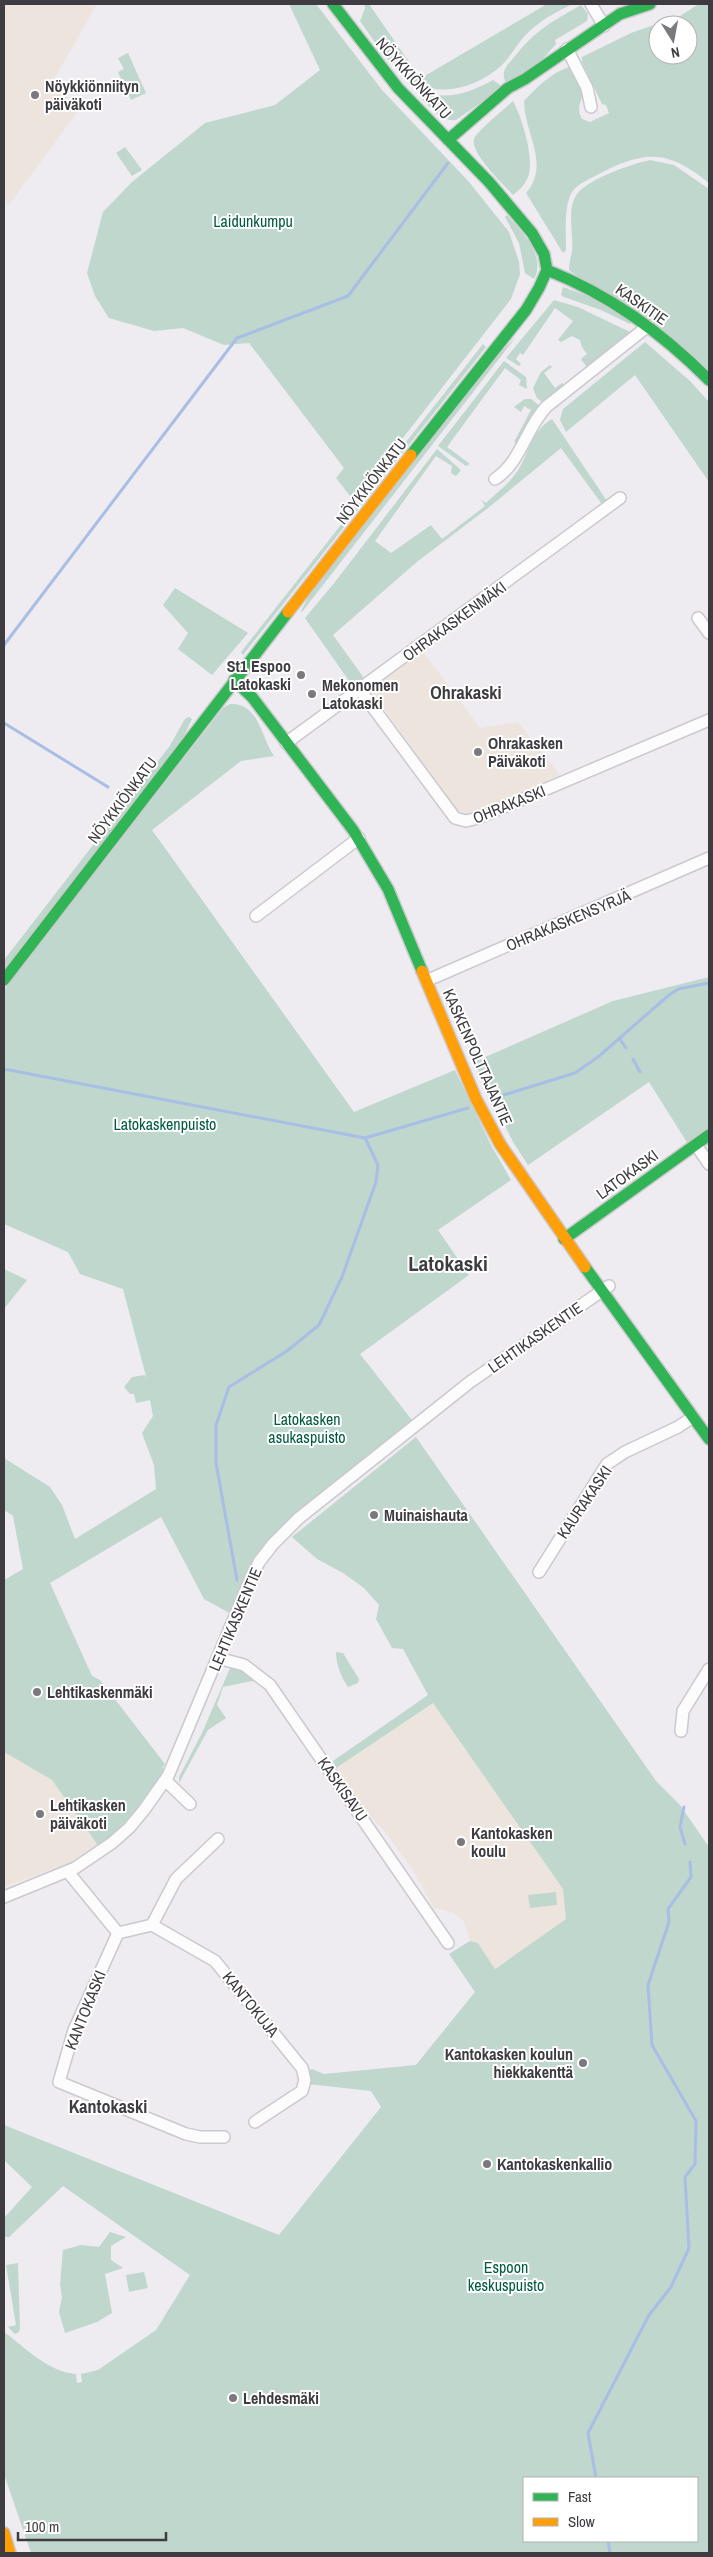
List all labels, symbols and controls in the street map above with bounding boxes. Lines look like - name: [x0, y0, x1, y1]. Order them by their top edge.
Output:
- north arrow: [648, 15, 698, 65]
- street label: NÖYKKIÖNKATU: [371, 32, 457, 124]
- text: N: [670, 43, 681, 62]
- place label: Nöykkiönniityn päiväkoti: [45, 75, 139, 115]
- marker: Nöykkiönniityn päiväkoti: [29, 89, 41, 101]
- park label: Laidunkumpu: [213, 210, 293, 232]
- street label: KASKITIE: [611, 278, 673, 330]
- street label: NÖYKKIÖNKATU: [331, 434, 411, 528]
- street label: OHRAKASKENMÄKI: [398, 576, 510, 666]
- place label: St1 Espoo Latokaski: [227, 655, 291, 695]
- marker: St1 Espoo Latokaski: [295, 669, 307, 681]
- place label: Mekonomen Latokaski: [322, 674, 399, 714]
- district label: Ohrakaski: [430, 680, 502, 705]
- marker: Mekonomen Latokaski: [306, 688, 318, 700]
- place label: Ohrakasken Päiväkoti: [488, 732, 563, 772]
- marker: Ohrakasken Päiväkoti: [472, 746, 484, 758]
- street label: NÖYKKIÖNKATU: [82, 752, 162, 848]
- street label: OHRAKASKI: [469, 779, 549, 829]
- street label: OHRAKASKENSYRJÄ: [502, 884, 634, 956]
- street label: KASKENPOLTTAJANTIE: [438, 985, 518, 1129]
- park label: Latokaskenpuisto: [114, 1113, 216, 1135]
- street label: LATOKASKI: [592, 1144, 662, 1204]
- district label: Latokaski: [408, 1249, 488, 1278]
- street label: LEHTIKASKENTIE: [483, 1296, 587, 1378]
- park label: Latokasken asukaspuisto: [268, 1408, 346, 1448]
- street label: KAURAKASKI: [551, 1461, 617, 1543]
- place label: Muinaishauta: [384, 1504, 469, 1526]
- marker: Muinaishauta: [368, 1509, 380, 1521]
- street label: LEHTIKASKENTIE: [203, 1564, 267, 1674]
- place label: Lehtikaskenmäki: [47, 1681, 153, 1703]
- marker: Lehtikaskenmäki: [31, 1686, 43, 1698]
- street label: KASKISAVU: [313, 1753, 373, 1825]
- place label: Lehtikasken päiväkoti: [50, 1794, 126, 1834]
- marker: Lehtikasken päiväkoti: [34, 1808, 46, 1820]
- place label: Kantokasken koulu: [471, 1822, 553, 1862]
- marker: Kantokasken koulu: [455, 1836, 467, 1848]
- street label: KANTOKASKI: [59, 1967, 111, 2053]
- street label: KANTOKUJA: [218, 1967, 284, 2042]
- place label: Kantokasken koulun hiekkakenttä: [445, 2043, 574, 2083]
- marker: Kantokasken koulun hiekkakenttä: [577, 2057, 589, 2069]
- district label: Kantokaski: [69, 2094, 147, 2119]
- place label: Kantokaskenkallio: [497, 2153, 612, 2175]
- marker: Kantokaskenkallio: [481, 2158, 493, 2170]
- park label: Espoon keskuspuisto: [468, 2256, 544, 2296]
- place label: Lehdesmäki: [243, 2387, 319, 2409]
- marker: Lehdesmäki: [227, 2392, 239, 2404]
- legend: [523, 2477, 698, 2542]
- text: Fast: [568, 2486, 592, 2507]
- scale bar: [18, 2510, 165, 2542]
- text: Slow: [568, 2511, 595, 2532]
- text: 100 m: [25, 2516, 59, 2537]

